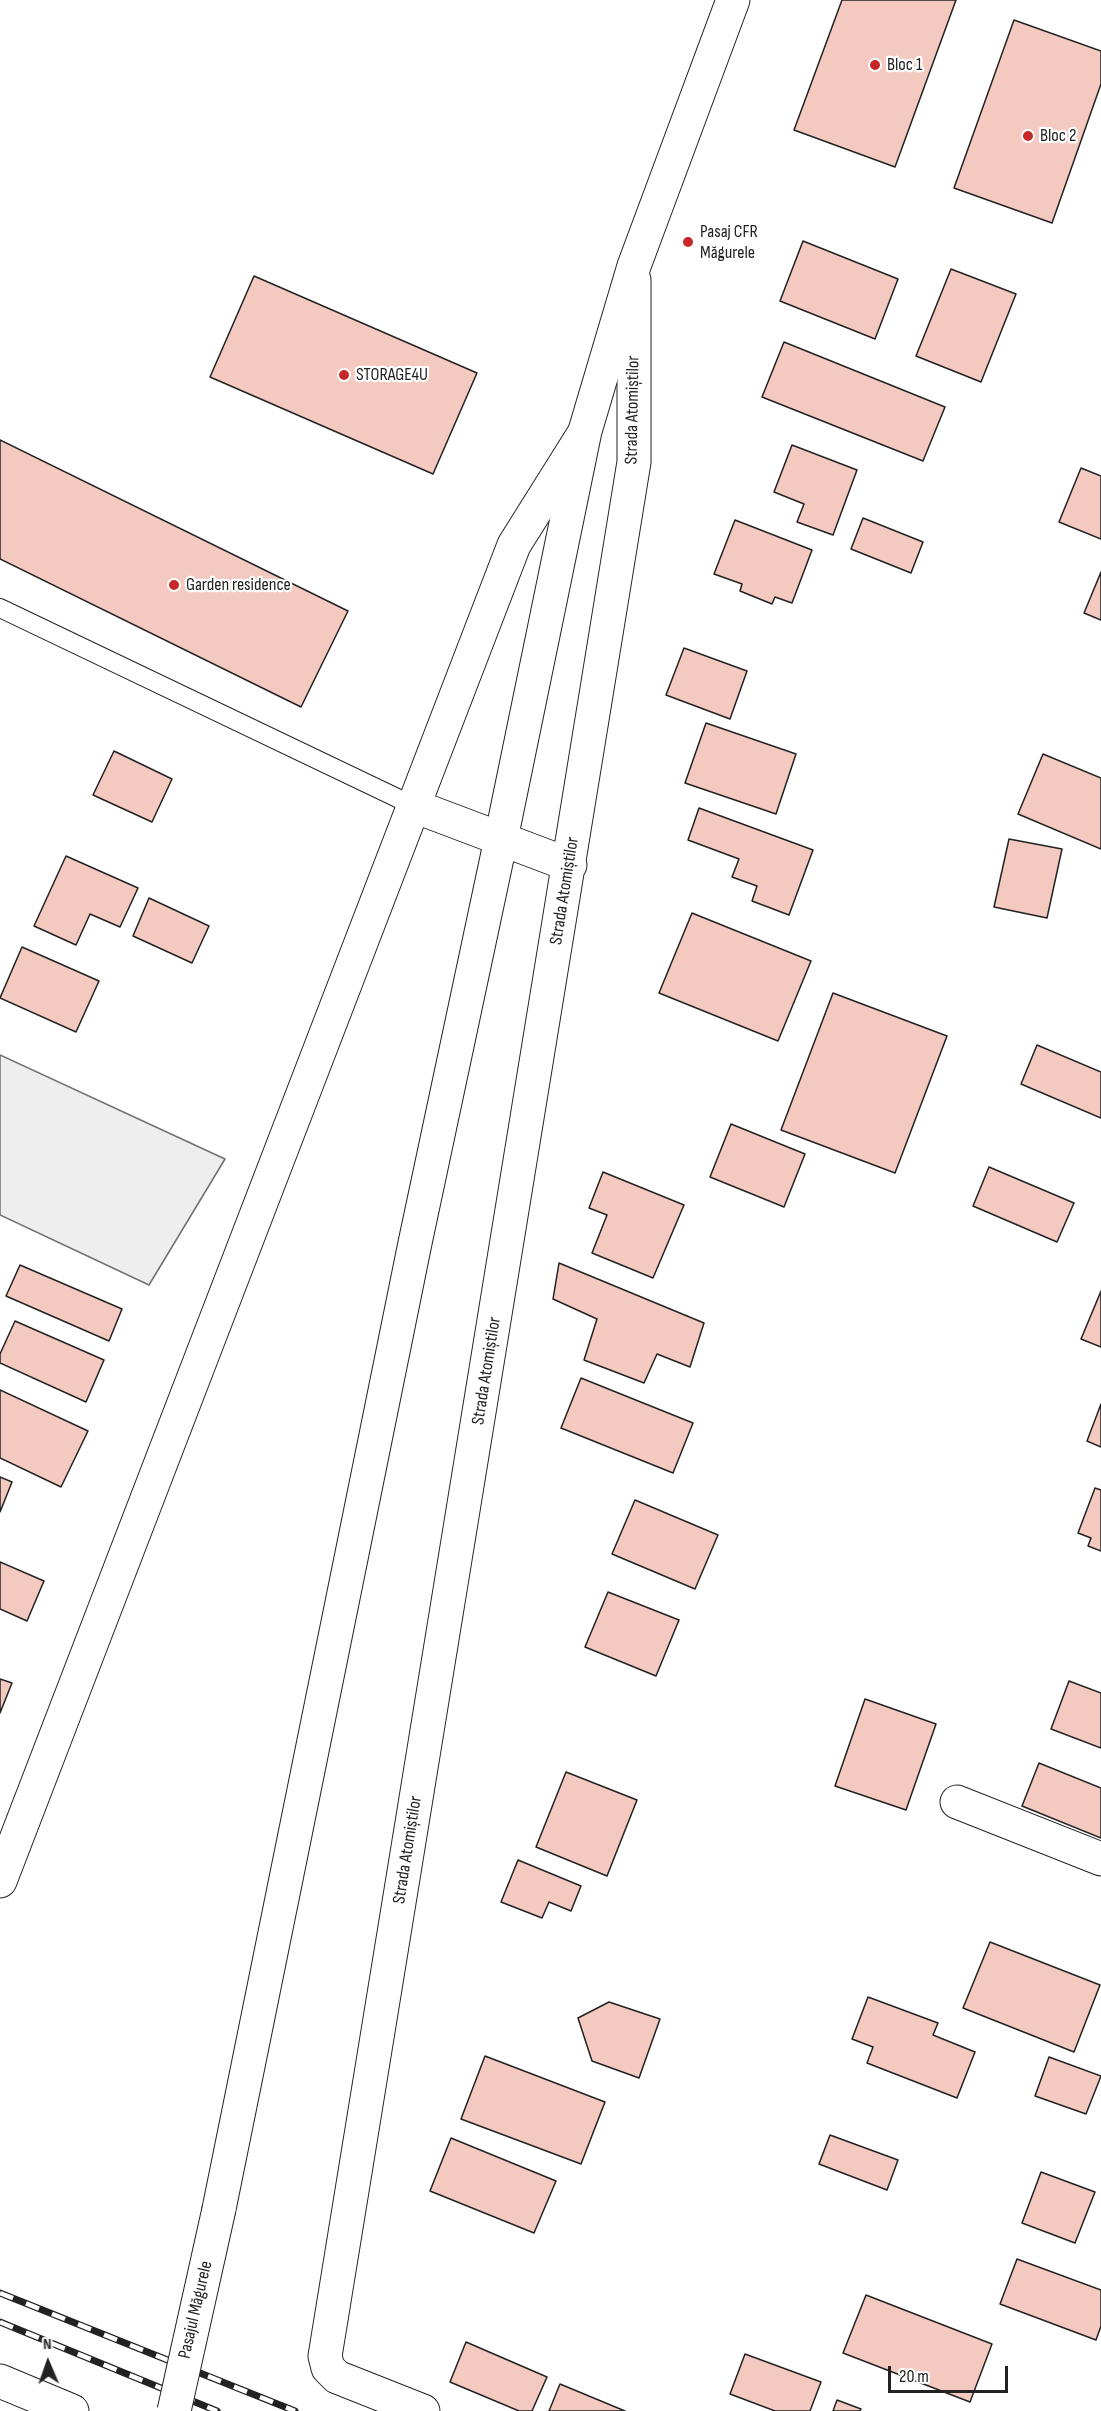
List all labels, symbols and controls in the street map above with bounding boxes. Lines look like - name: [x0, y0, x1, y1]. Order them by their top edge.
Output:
- place label: Bloc 1: [887, 54, 922, 76]
- marker: Bloc 1: [868, 58, 882, 72]
- place label: Bloc 2: [1040, 125, 1076, 147]
- marker: Bloc 2: [1021, 129, 1035, 143]
- place label: Pasaj CFR Măgurele: [700, 221, 758, 264]
- marker: Pasaj CFR Măgurele: [681, 235, 695, 249]
- street label: Strada Atomiștilor: [621, 355, 645, 465]
- place label: STORAGE4U: [356, 364, 428, 386]
- marker: STORAGE4U: [337, 368, 351, 382]
- place label: Garden residence: [186, 574, 291, 596]
- marker: Garden residence: [167, 578, 181, 592]
- street label: Strada Atomiștilor: [546, 835, 584, 947]
- street label: Strada Atomiștilor: [468, 1315, 506, 1427]
- street label: Strada Atomiștilor: [389, 1794, 427, 1906]
- street label: Pasajul Măgurele: [174, 2259, 218, 2361]
- north arrow: [18, 2333, 78, 2393]
- text: N: [43, 2335, 52, 2354]
- scale bar: [891, 2354, 1011, 2392]
- text: 20 m: [899, 2366, 929, 2387]

